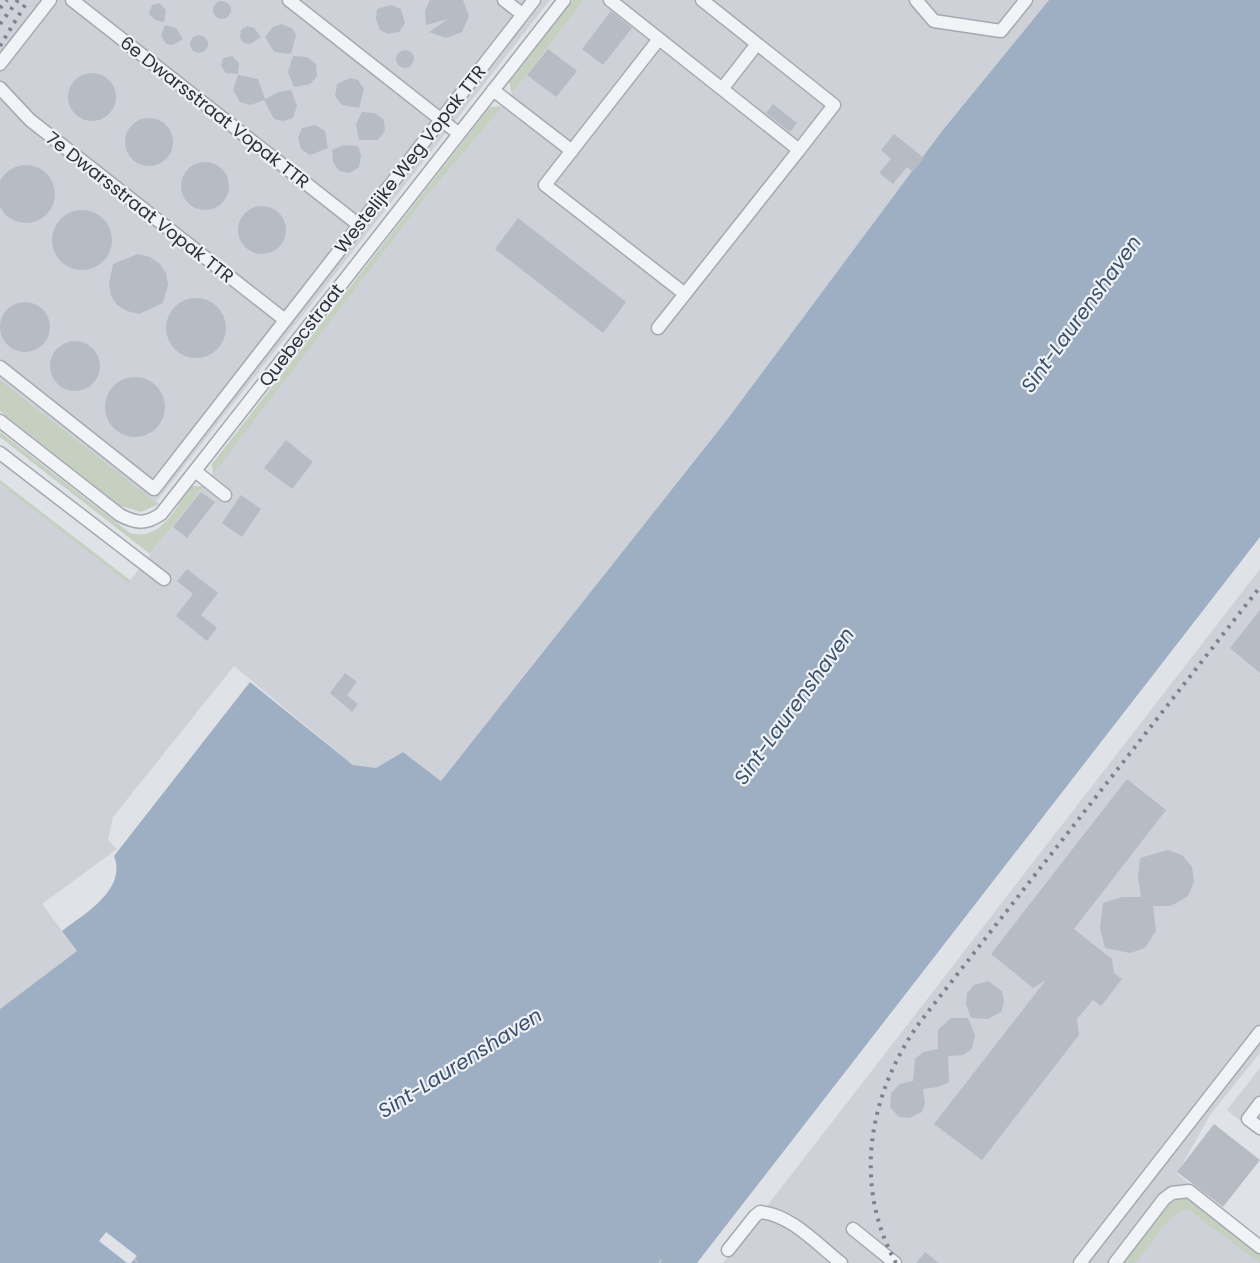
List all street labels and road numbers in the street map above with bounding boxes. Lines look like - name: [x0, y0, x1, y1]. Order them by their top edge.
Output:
- street label: 6e Dwarsstraat Vopak TTR: [115, 30, 315, 194]
- street label: Westelijke Weg Vopak TTR: [329, 60, 491, 258]
- street label: 7e Dwarsstraat Vopak TTR: [41, 126, 239, 288]
- street label: Quebecstraat: [253, 278, 349, 392]

